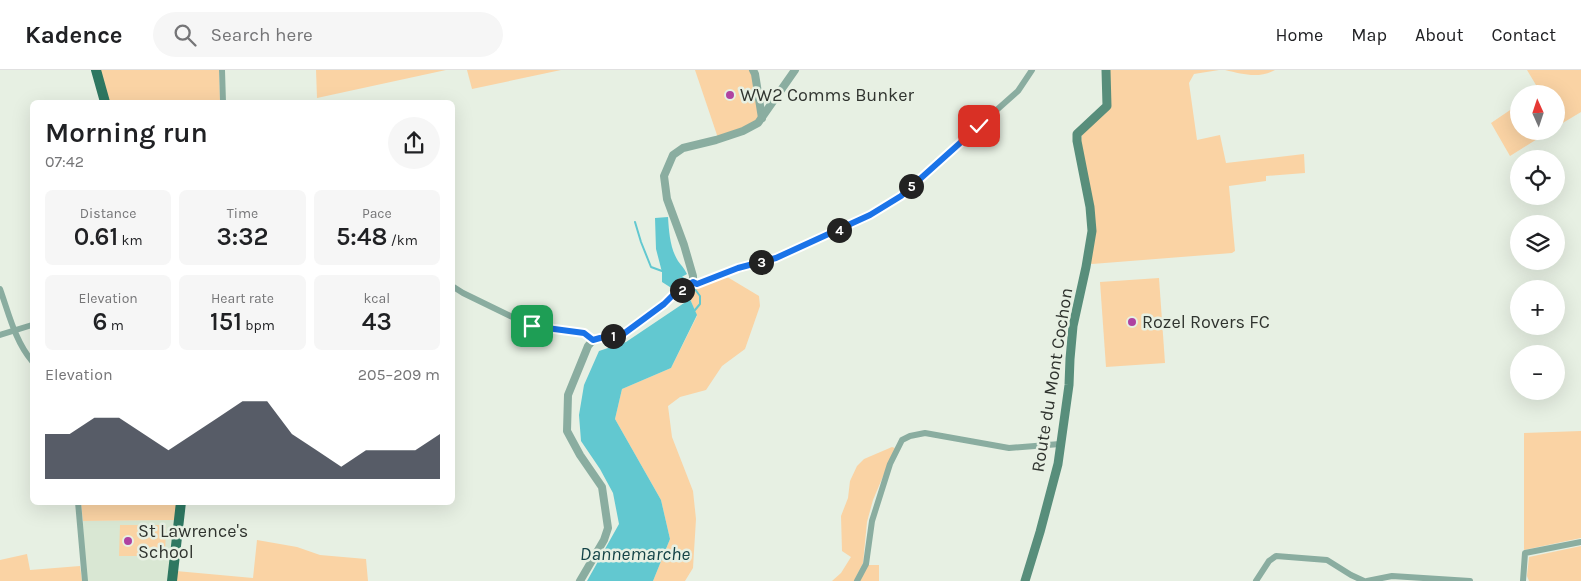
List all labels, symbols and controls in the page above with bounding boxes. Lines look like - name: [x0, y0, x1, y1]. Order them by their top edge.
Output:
- search box: [153, 12, 503, 57]
- text: Kadence: [25, 21, 123, 49]
- icon: search: [171, 21, 199, 49]
- text: Search here: [211, 24, 313, 46]
- text: Home: [1275, 24, 1323, 46]
- text: Map: [1351, 24, 1387, 46]
- text: About: [1415, 24, 1464, 46]
- text: Contact: [1492, 24, 1556, 46]
- place label: WW2 Comms Bunker: [740, 84, 915, 106]
- north arrow: [1510, 85, 1565, 140]
- map controls: [1510, 85, 1565, 400]
- marker: WW2 Comms Bunker: [724, 89, 736, 101]
- pin: [958, 105, 1000, 147]
- icon: check: [965, 112, 993, 140]
- text: Morning run: [45, 116, 208, 149]
- button: share: [388, 117, 440, 169]
- button: locate: [1510, 150, 1565, 205]
- text: 07:42: [45, 152, 84, 171]
- pin: 5: [898, 174, 924, 198]
- text: 5: [907, 178, 916, 195]
- text: Distance: [80, 205, 136, 222]
- text: Time: [227, 205, 258, 222]
- text: Pace: [362, 205, 392, 222]
- button: layers: [1510, 215, 1565, 270]
- pin: 4: [826, 218, 852, 242]
- text: 0.61: [74, 222, 118, 251]
- text: 3:32: [216, 222, 269, 251]
- text: 5:48: [336, 222, 387, 251]
- text: 4: [835, 222, 844, 239]
- text: km: [118, 232, 143, 249]
- text: /km: [387, 232, 418, 249]
- pin: 3: [748, 250, 774, 274]
- text: 3: [757, 254, 766, 271]
- pin: 2: [670, 278, 694, 302]
- button: +: [1510, 280, 1565, 335]
- text: 2: [678, 282, 687, 299]
- street label: Route du Mont Cochon: [1027, 286, 1077, 474]
- text: Elevation: [79, 290, 138, 307]
- text: Heart rate: [211, 290, 274, 307]
- text: kcal: [363, 290, 390, 307]
- pin: [511, 305, 553, 347]
- text: 6: [92, 307, 107, 336]
- text: 151: [210, 307, 242, 336]
- text: 43: [362, 307, 392, 336]
- place label: Rozel Rovers FC: [1142, 311, 1270, 333]
- icon: arrive: [518, 312, 546, 340]
- marker: Rozel Rovers FC: [1126, 316, 1138, 328]
- text: m: [107, 317, 124, 334]
- text: bpm: [242, 317, 275, 334]
- pin: 1: [600, 324, 626, 348]
- text: 1: [611, 328, 616, 345]
- button: −: [1510, 345, 1565, 400]
- text: Elevation: [45, 365, 113, 384]
- text: 205–209 m: [358, 365, 440, 384]
- place label: St Lawrence's School: [138, 520, 248, 563]
- marker: St Lawrence's School: [122, 535, 134, 547]
- water label: Dannemarche: [580, 543, 690, 565]

